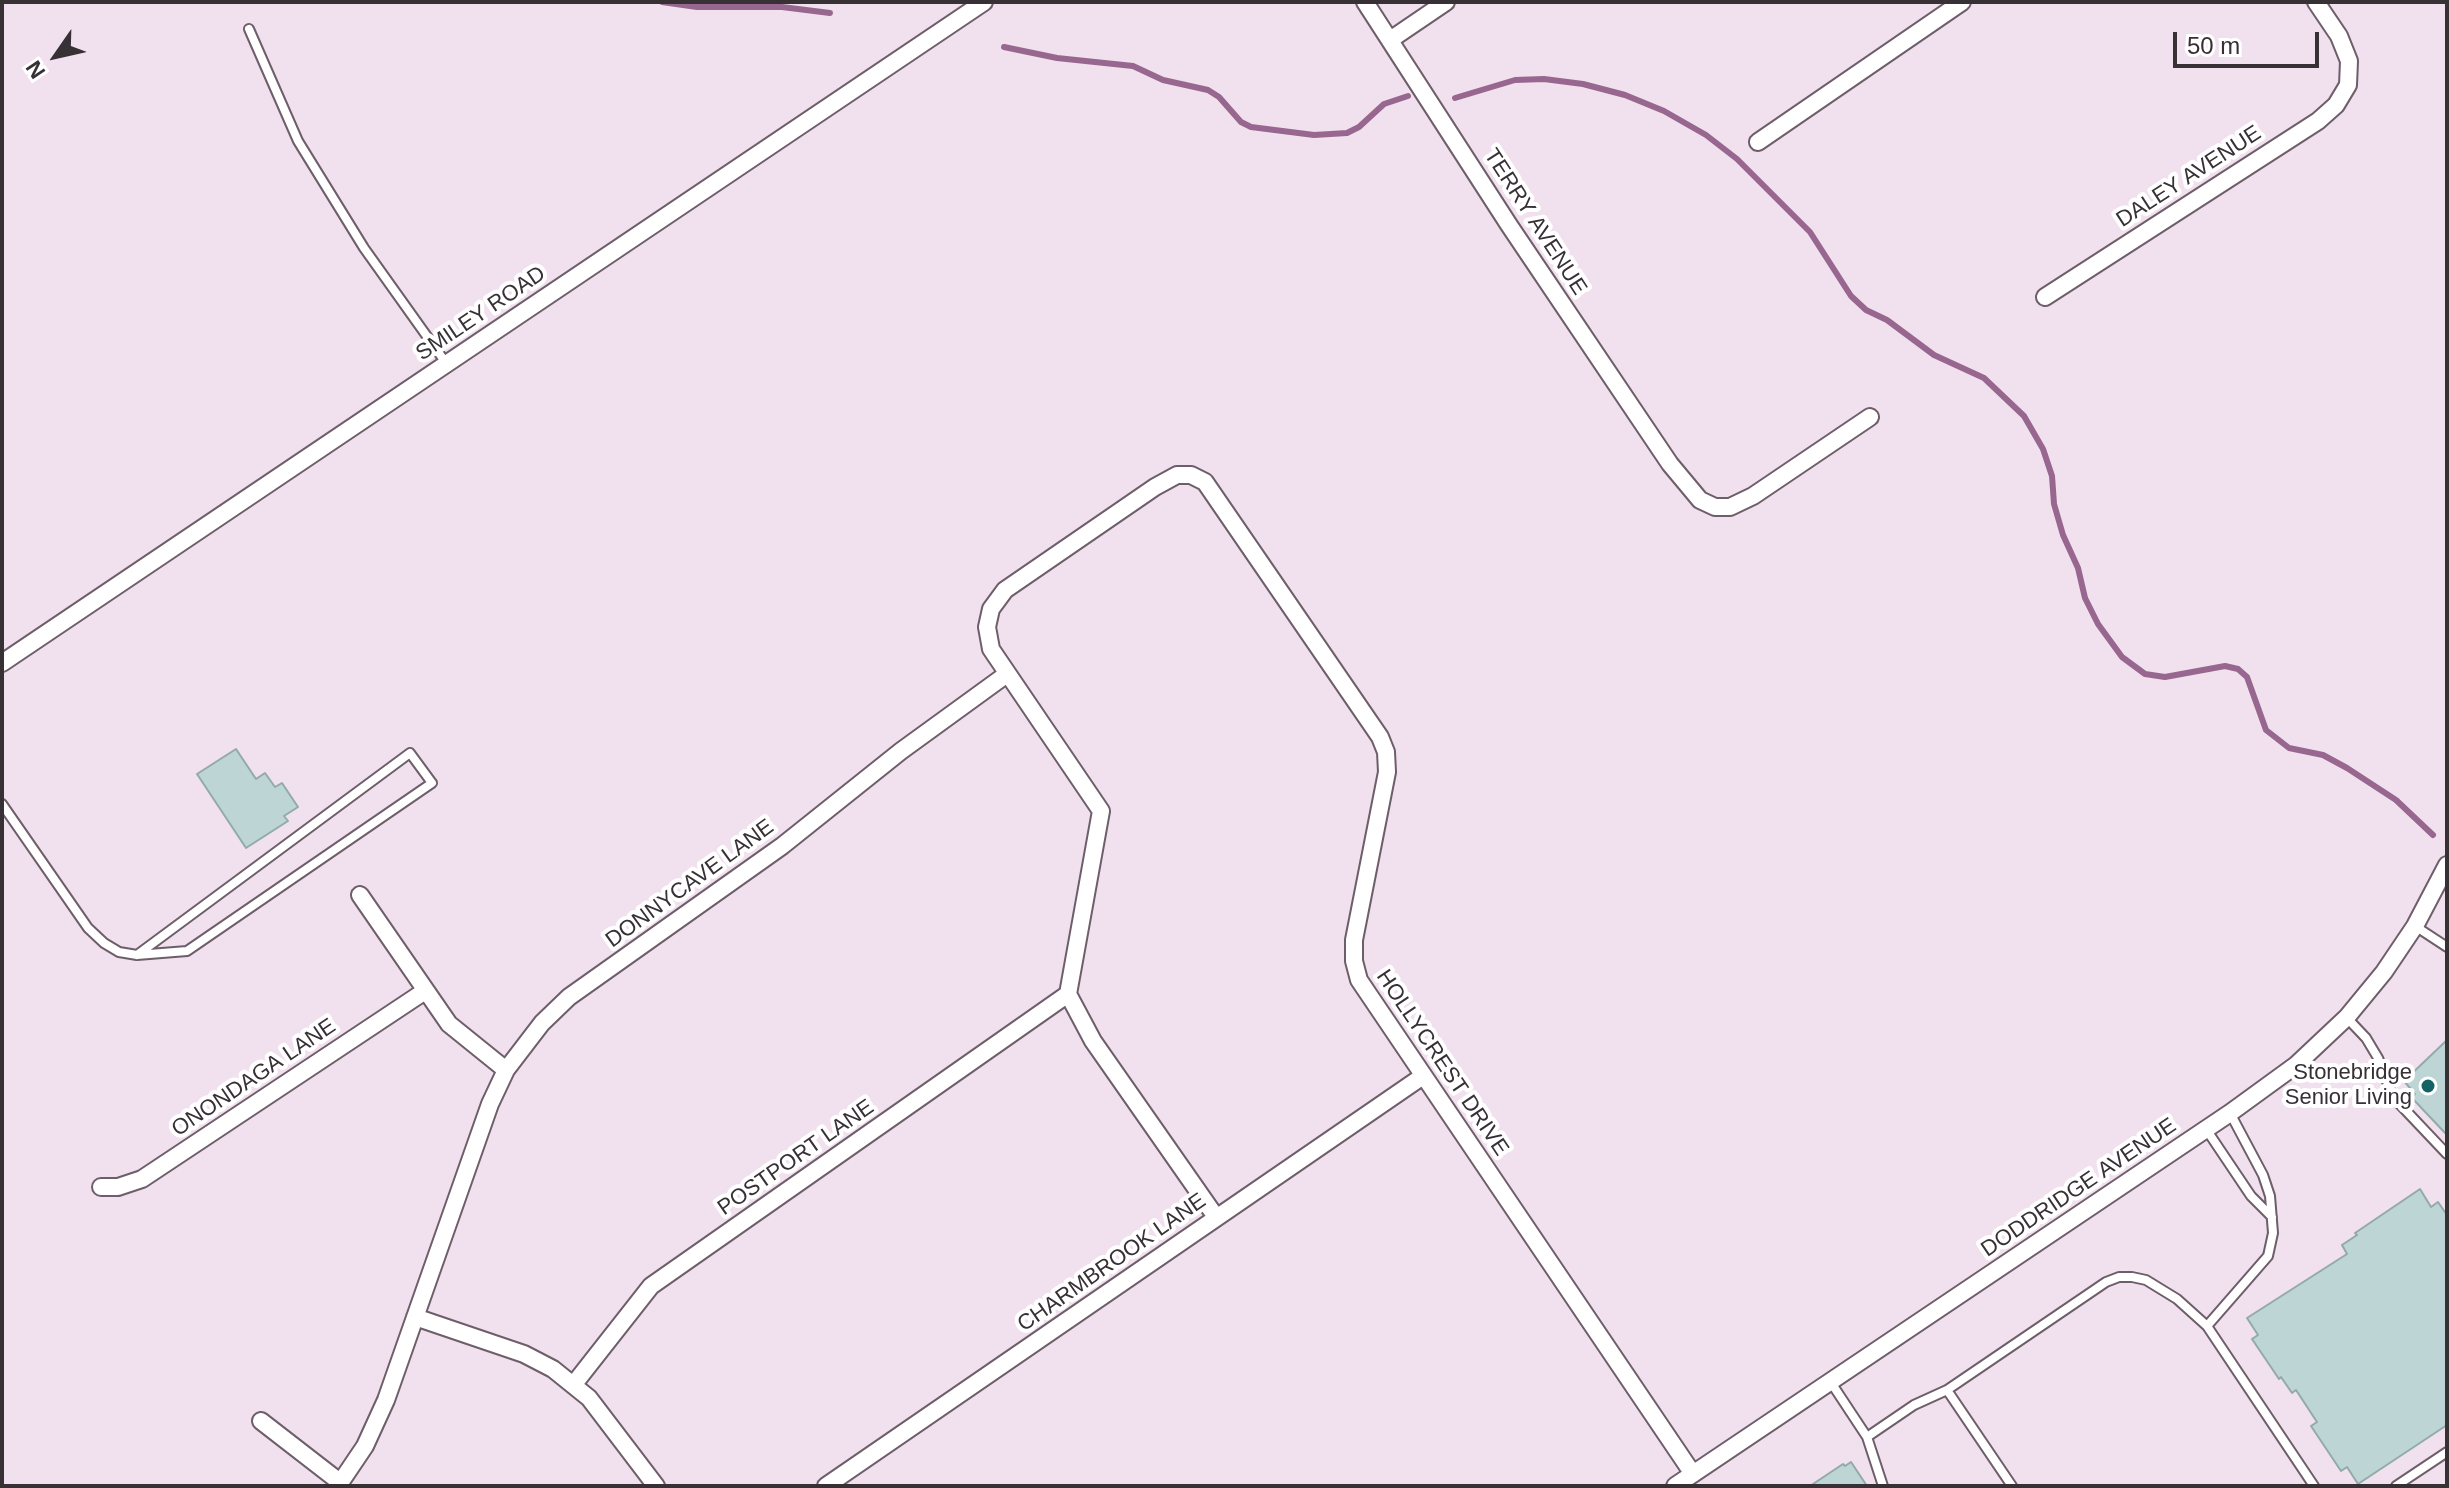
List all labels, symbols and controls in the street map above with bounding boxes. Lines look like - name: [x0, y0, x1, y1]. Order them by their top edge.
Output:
- north arrow: [16, 16, 96, 96]
- scale bar: [2177, 16, 2323, 66]
- text: 50 m: [2187, 32, 2240, 59]
- text: N: [21, 56, 50, 83]
- street label: DALEY AVENUE: [2112, 120, 2266, 234]
- street label: TERRY AVENUE: [1478, 144, 1592, 300]
- street label: SMILEY ROAD: [411, 261, 551, 367]
- street label: DONNYCAVE LANE: [601, 814, 779, 954]
- street label: HOLLYCREST DRIVE: [1370, 965, 1514, 1161]
- street label: ONONDAGA LANE: [167, 1013, 341, 1143]
- place label: Stonebridge Senior Living: [2285, 1060, 2412, 1112]
- marker: Stonebridge Senior Living: [2419, 1077, 2437, 1095]
- street label: POSTPORT LANE: [713, 1094, 879, 1222]
- street label: DODDRIDGE AVENUE: [1977, 1113, 2181, 1263]
- street label: CHARMBROOK LANE: [1013, 1188, 1211, 1338]

